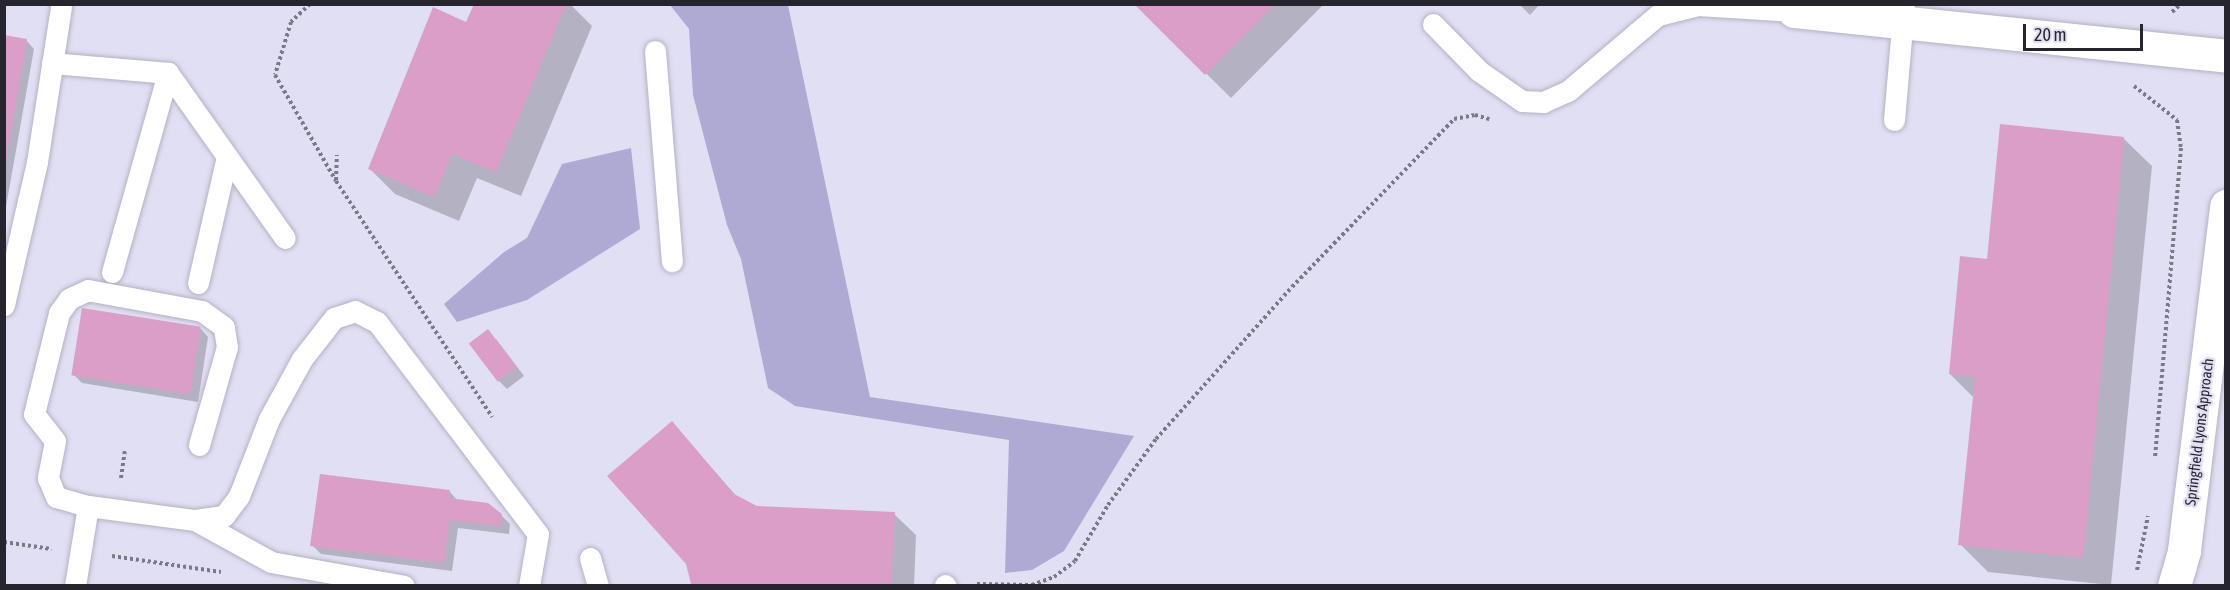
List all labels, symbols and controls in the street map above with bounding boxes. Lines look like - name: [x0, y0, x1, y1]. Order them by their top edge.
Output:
- scale bar: [2026, 12, 2146, 50]
- text: 20 m: [2034, 24, 2066, 45]
- street label: Springfield Lyons Approach: [2181, 357, 2217, 507]

